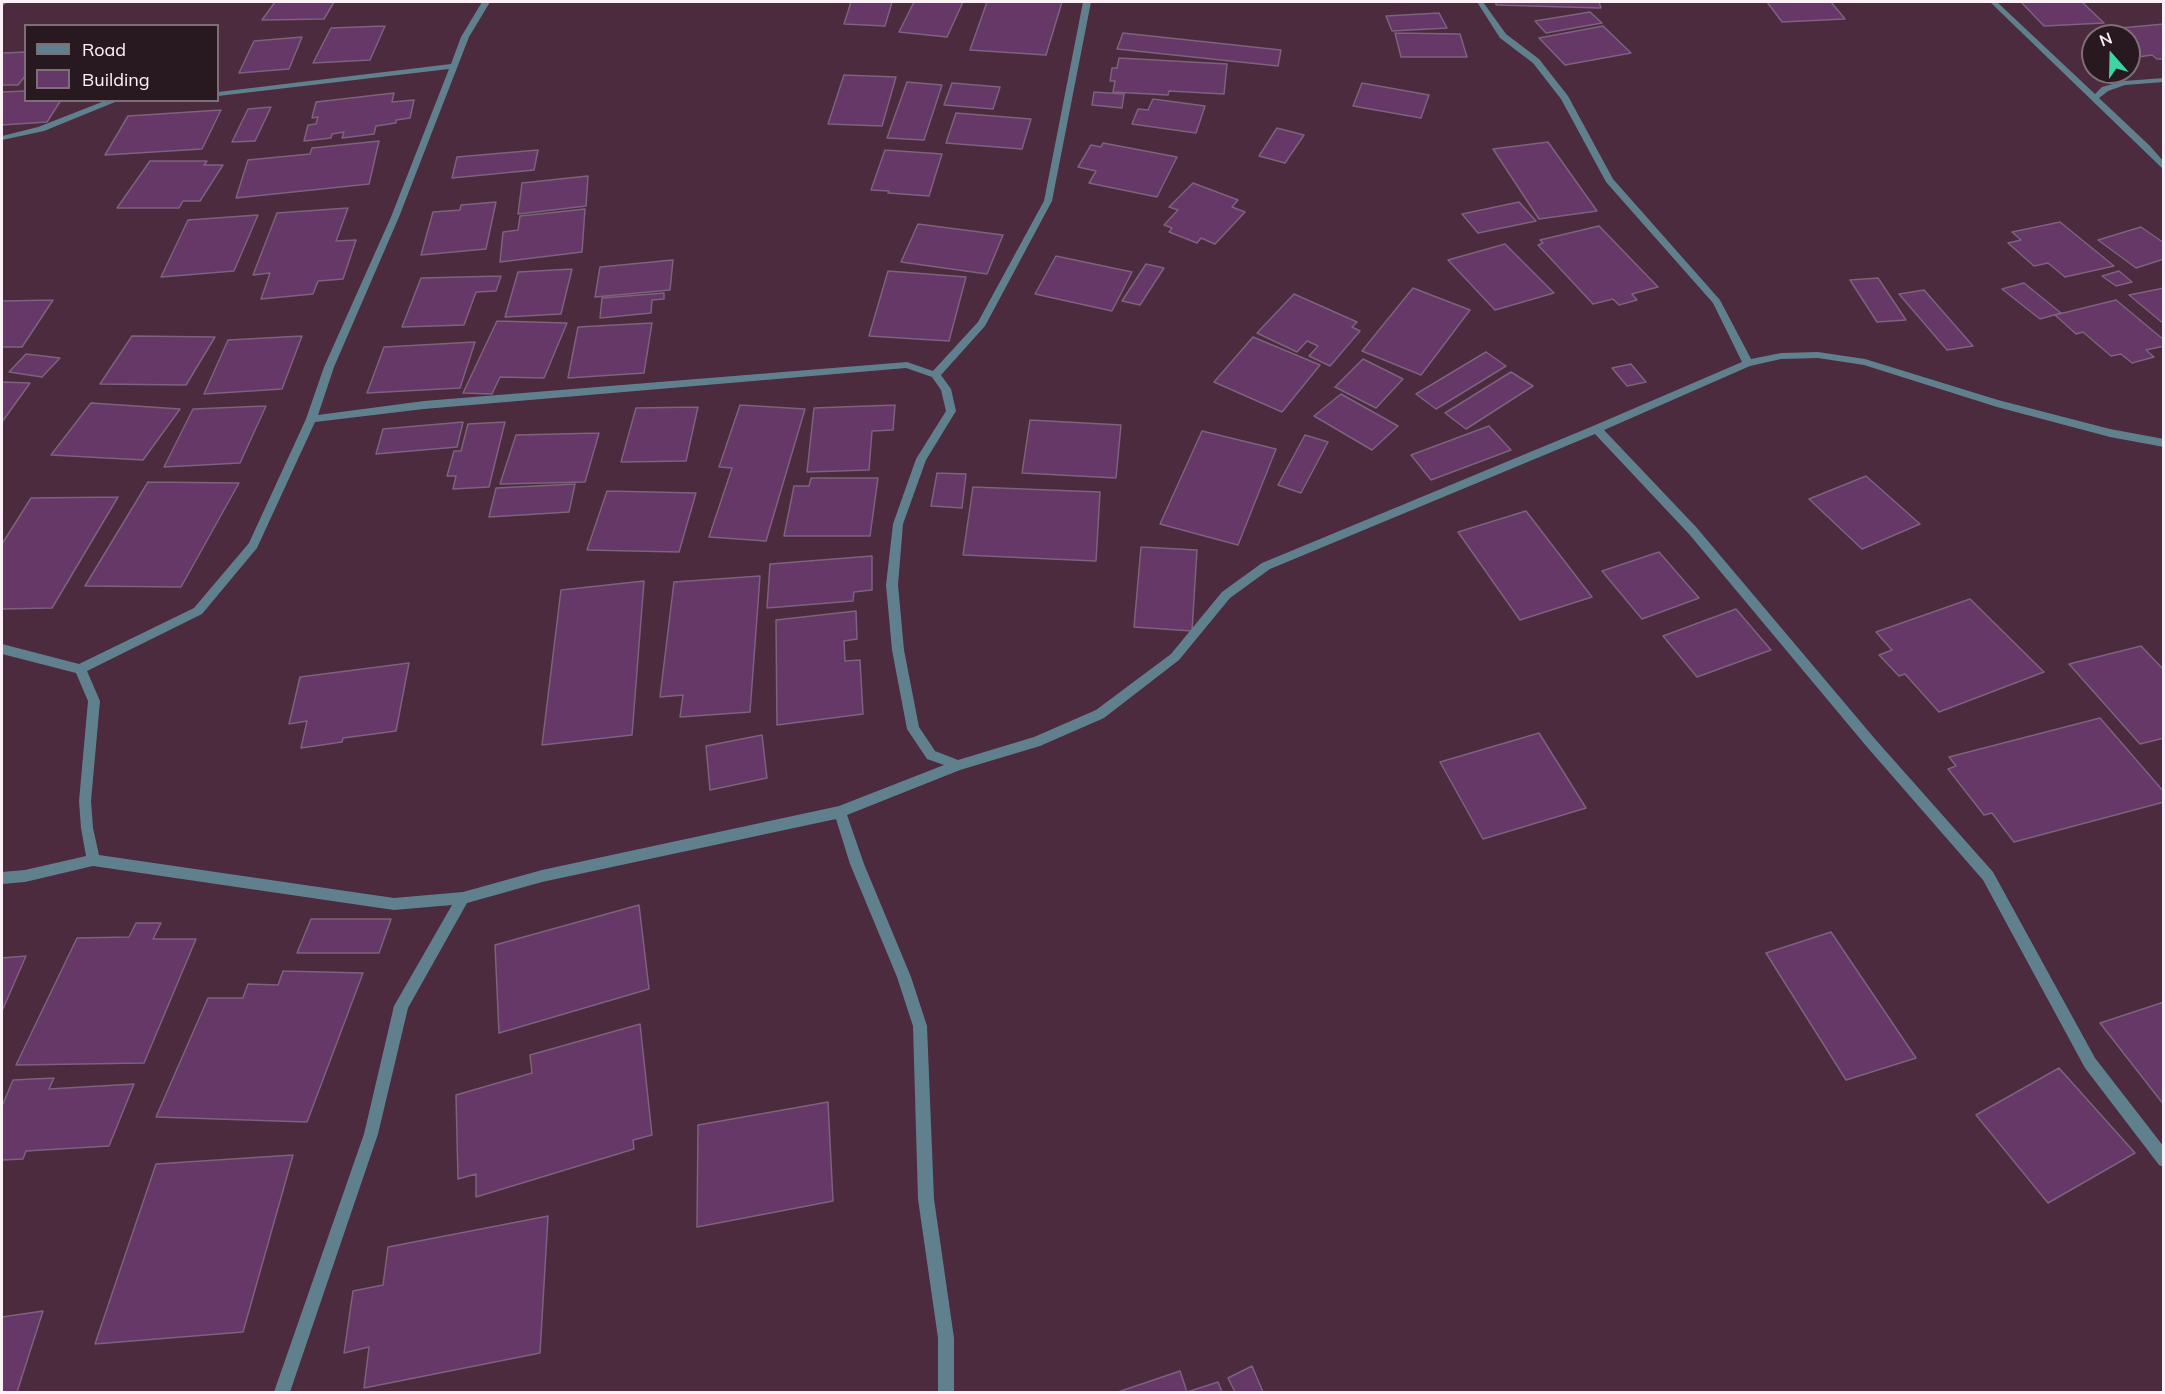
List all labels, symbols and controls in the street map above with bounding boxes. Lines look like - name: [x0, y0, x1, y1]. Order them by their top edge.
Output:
- legend: [24, 24, 219, 102]
- north arrow: [2081, 24, 2141, 84]
- text: N: [2096, 27, 2115, 50]
- text: Road: [82, 38, 126, 61]
- text: Building: [82, 68, 150, 91]

